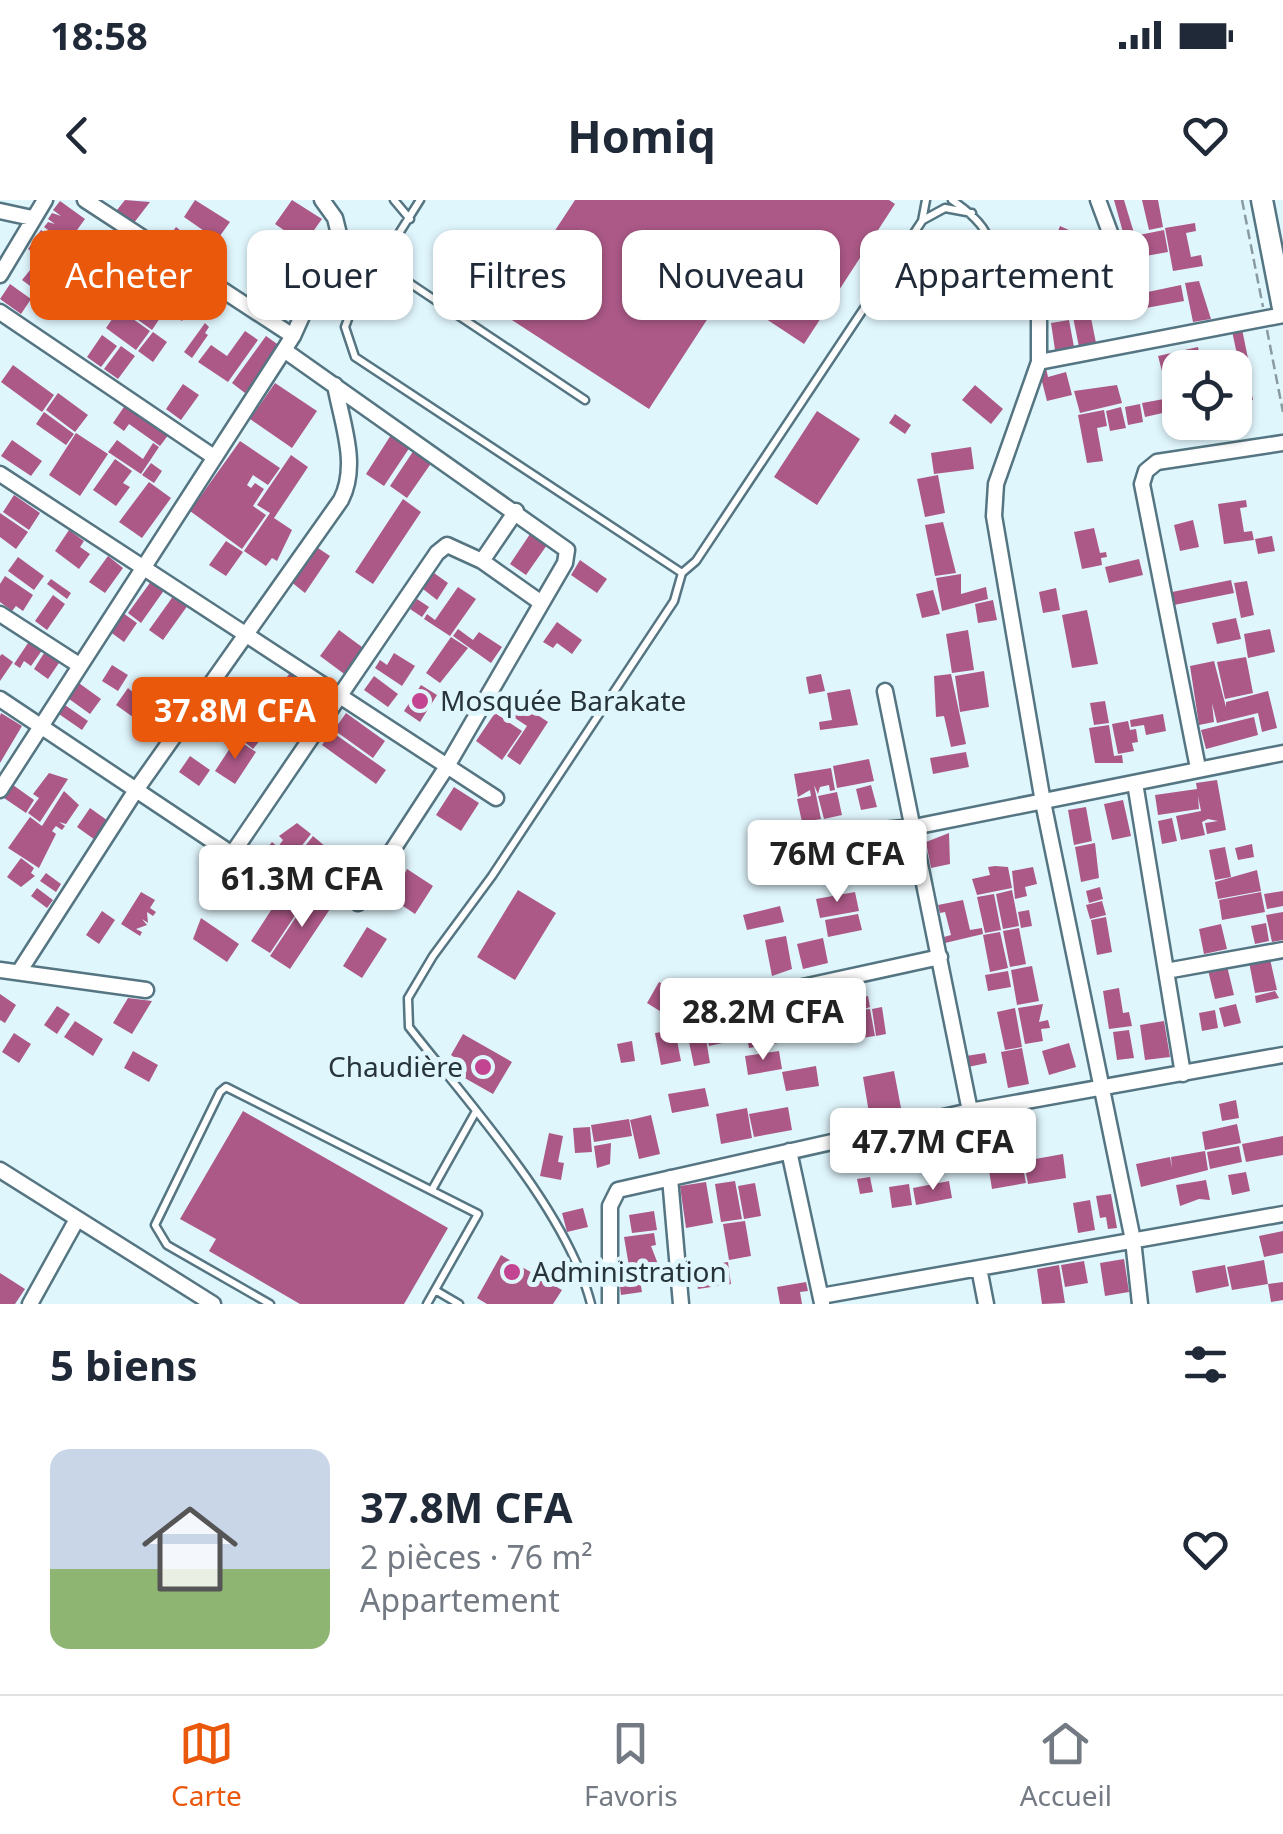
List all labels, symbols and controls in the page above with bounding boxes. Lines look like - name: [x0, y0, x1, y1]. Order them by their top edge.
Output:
- text: 18:58: [50, 9, 148, 61]
- text: Homiq: [567, 105, 716, 166]
- icon: back: [50, 108, 105, 163]
- icon: heart: [1178, 108, 1233, 163]
- chip: Acheter: [30, 230, 227, 320]
- chip: Louer: [247, 230, 413, 320]
- chip: Filtres: [433, 230, 602, 320]
- chip: Nouveau: [622, 230, 840, 320]
- chip: Appartement: [860, 230, 1149, 320]
- map controls: [1162, 350, 1252, 440]
- button: locate: [1162, 350, 1252, 440]
- pin: 37.8M CFA: [121, 677, 349, 762]
- place label: Mosquée Barakate: [440, 681, 686, 719]
- text: 37.8M CFA: [154, 688, 316, 731]
- marker: Mosquée Barakate: [409, 690, 431, 712]
- pin: 76M CFA: [745, 820, 929, 905]
- text: 76M CFA: [770, 831, 904, 874]
- pin: 61.3M CFA: [188, 845, 416, 930]
- text: 61.3M CFA: [221, 856, 383, 899]
- pin: 28.2M CFA: [649, 978, 877, 1063]
- text: 28.2M CFA: [682, 989, 844, 1032]
- place label: Chaudière: [328, 1047, 463, 1085]
- marker: Chaudière: [472, 1056, 494, 1078]
- pin: 47.7M CFA: [819, 1108, 1047, 1193]
- text: 47.7M CFA: [852, 1119, 1014, 1162]
- place label: Administration: [532, 1252, 727, 1290]
- marker: Administration: [501, 1261, 523, 1283]
- text: 5 biens: [50, 1336, 198, 1393]
- icon: filters: [1178, 1337, 1233, 1392]
- text: 37.8M CFA: [360, 1478, 573, 1535]
- icon: home: [130, 1489, 250, 1609]
- icon: heart: [1178, 1522, 1233, 1577]
- text: 2 pièces · 76 m²: [360, 1535, 593, 1578]
- text: Appartement: [360, 1578, 560, 1621]
- tab: Carte: [171, 1716, 242, 1814]
- tab: Favoris: [584, 1716, 678, 1814]
- tab: Accueil: [1020, 1716, 1112, 1814]

